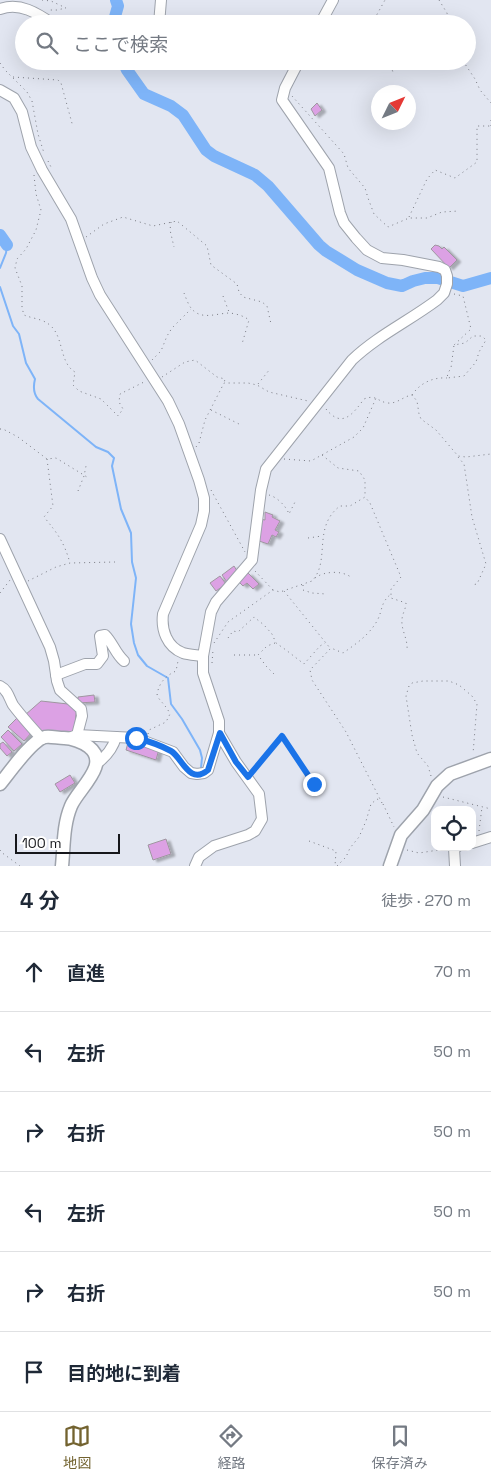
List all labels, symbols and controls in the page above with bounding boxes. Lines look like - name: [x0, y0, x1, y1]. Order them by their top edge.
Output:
- search box: [15, 15, 476, 70]
- icon: search: [33, 29, 61, 57]
- text: ここで検索: [73, 32, 168, 57]
- north arrow: [371, 85, 416, 130]
- route start: [125, 727, 148, 750]
- route end: [303, 773, 326, 796]
- map controls: [431, 806, 476, 851]
- button: locate: [431, 806, 476, 851]
- scale bar: [15, 831, 120, 854]
- text: 100 m: [22, 834, 61, 852]
- text: 4 分: [20, 887, 60, 914]
- text: 徒歩 · 270 m: [381, 890, 471, 911]
- icon: ahead: [20, 958, 48, 986]
- text: 直進: [67, 961, 105, 986]
- text: 70 m: [434, 961, 471, 982]
- icon: left: [20, 1038, 48, 1066]
- text: 左折: [67, 1041, 105, 1066]
- text: 50 m: [433, 1041, 471, 1062]
- icon: right: [20, 1118, 48, 1146]
- text: 右折: [67, 1121, 105, 1146]
- text: 50 m: [433, 1121, 471, 1142]
- icon: left: [20, 1198, 48, 1226]
- text: 左折: [67, 1201, 105, 1226]
- text: 50 m: [433, 1201, 471, 1222]
- icon: right: [20, 1278, 48, 1306]
- text: 右折: [67, 1281, 105, 1306]
- text: 50 m: [433, 1281, 471, 1302]
- icon: arrive: [20, 1358, 48, 1386]
- text: 目的地に到着: [67, 1361, 181, 1386]
- tab: 地図: [63, 1422, 91, 1472]
- tab: 経路: [217, 1422, 245, 1472]
- tab: 保存済み: [372, 1422, 428, 1472]

